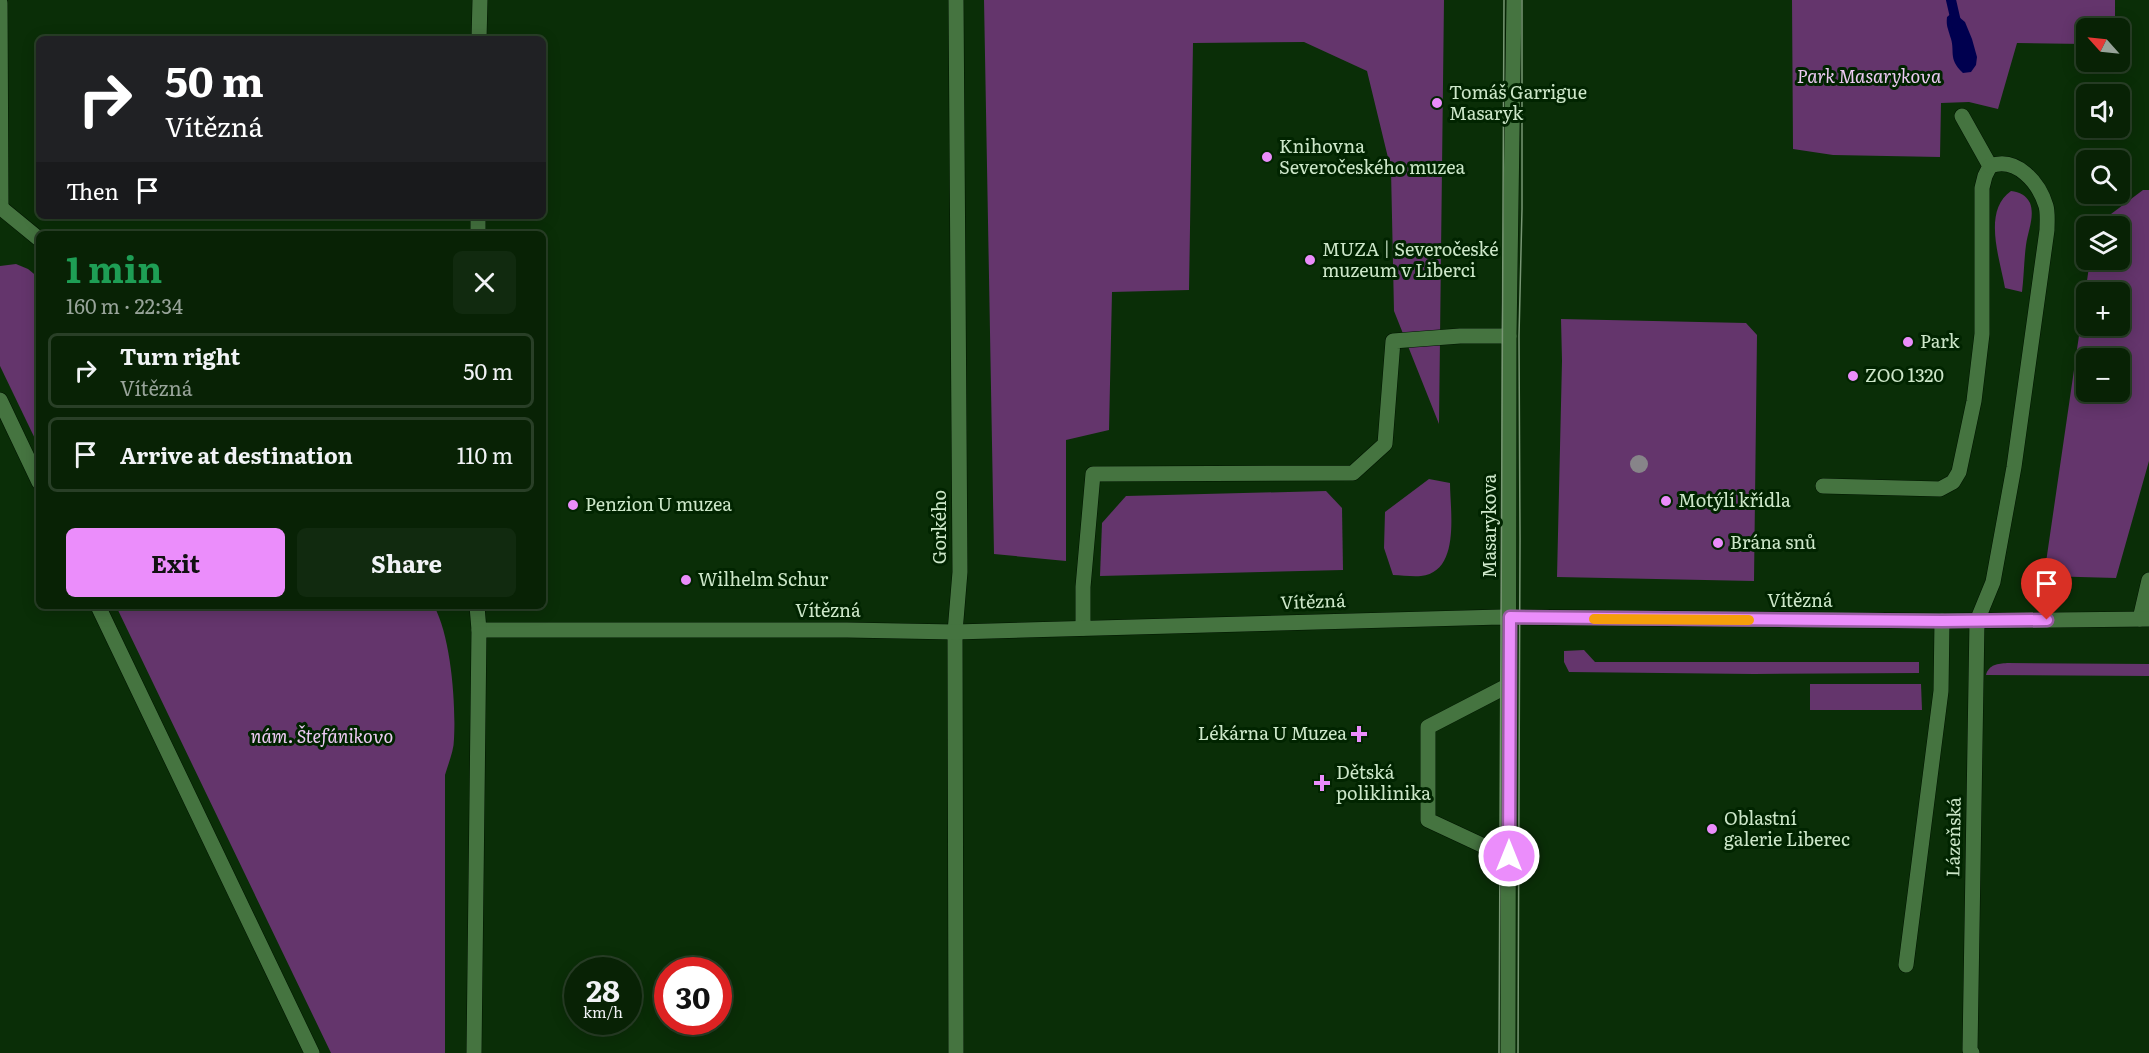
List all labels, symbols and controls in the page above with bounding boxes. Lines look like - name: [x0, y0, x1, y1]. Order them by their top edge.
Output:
- north arrow: [2076, 18, 2130, 72]
- map controls: [2076, 18, 2130, 402]
- text: 50 m: [165, 48, 264, 110]
- icon: right: [66, 60, 144, 138]
- park label: Park Masarykova: [1797, 62, 1942, 89]
- place label: Tomáš Garrigue Masaryk: [1449, 78, 1587, 126]
- button: sound: [2076, 84, 2130, 138]
- marker: Tomáš Garrigue Masaryk: [1430, 96, 1444, 110]
- text: Vítězná: [165, 105, 263, 145]
- place label: Knihovna Severočeského muzea: [1279, 132, 1466, 180]
- marker: Knihovna Severočeského muzea: [1260, 150, 1274, 164]
- button: search: [2076, 150, 2130, 204]
- text: Then: [66, 174, 119, 207]
- icon: arrive: [131, 174, 164, 207]
- button: layers: [2076, 216, 2130, 270]
- place label: MUZA | Severočeské muzeum v Liberci: [1322, 235, 1498, 283]
- text: 1 min: [66, 241, 162, 294]
- button: close: [453, 251, 516, 314]
- marker: MUZA | Severočeské muzeum v Liberci: [1303, 253, 1317, 267]
- button: +: [2076, 282, 2130, 336]
- text: 160 m · 22:34: [66, 290, 183, 320]
- place label: Park: [1920, 327, 1961, 354]
- marker: Park: [1901, 335, 1915, 349]
- text: Turn right: [120, 339, 240, 372]
- button: −: [2076, 348, 2130, 402]
- icon: right: [69, 354, 102, 387]
- text: 50 m: [463, 354, 513, 387]
- place label: ZOO 1320: [1865, 361, 1944, 388]
- marker: ZOO 1320: [1846, 369, 1860, 383]
- text: Vítězná: [120, 372, 193, 402]
- icon: arrive: [69, 438, 102, 471]
- text: Arrive at destination: [120, 438, 353, 471]
- text: 110 m: [457, 438, 513, 471]
- street label: Masarykova: [1475, 474, 1502, 578]
- place label: Motýlí křídla: [1678, 486, 1791, 513]
- place label: Penzion U muzea: [585, 490, 732, 517]
- street label: Gorkého: [925, 490, 952, 564]
- marker: Motýlí křídla: [1659, 494, 1673, 508]
- marker: Penzion U muzea: [566, 498, 580, 512]
- button: Exit: [66, 528, 285, 597]
- button: Share: [297, 528, 516, 597]
- place label: Brána snů: [1730, 528, 1816, 555]
- marker: Brána snů: [1711, 536, 1725, 550]
- pin: [2021, 558, 2072, 620]
- place label: Wilhelm Schur: [698, 565, 829, 592]
- icon: arrive: [2030, 567, 2063, 600]
- marker: Wilhelm Schur: [679, 573, 693, 587]
- street label: Vítězná: [1280, 586, 1346, 615]
- street label: Vítězná: [1767, 586, 1833, 613]
- street label: Vítězná: [795, 596, 861, 623]
- place label: Lékárna U Muzea: [1198, 719, 1347, 746]
- park label: nám. Štefánikovo: [251, 722, 393, 749]
- marker: Lékárna U Muzea: [1352, 727, 1366, 741]
- place label: Dětská poliklinika: [1336, 758, 1431, 806]
- marker: Dětská poliklinika: [1313, 774, 1331, 792]
- street label: Lázeňská: [1938, 797, 1967, 877]
- place label: Oblastní galerie Liberec: [1724, 804, 1850, 852]
- marker: Oblastní galerie Liberec: [1705, 822, 1719, 836]
- position arrow: [1477, 824, 1541, 888]
- speed limit sign: 30: [654, 957, 732, 1035]
- text: 28: [586, 967, 620, 1011]
- text: km/h: [583, 1000, 623, 1023]

